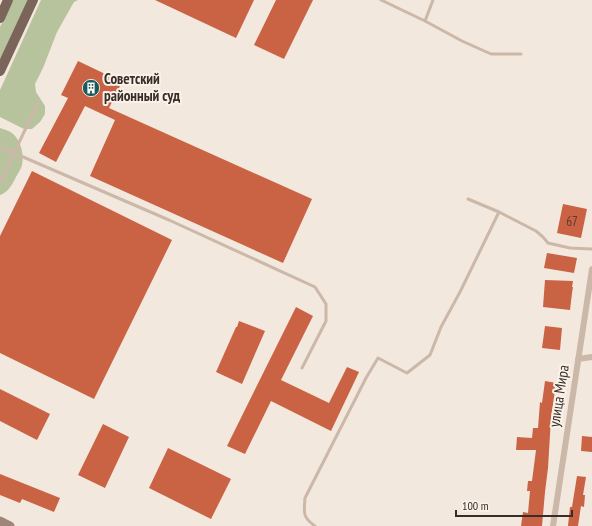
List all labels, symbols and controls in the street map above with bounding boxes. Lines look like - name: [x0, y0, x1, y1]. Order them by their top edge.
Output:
- place label: Советский районный суд: [104, 69, 180, 105]
- building icon: Советский районный суд: [81, 78, 101, 98]
- house number: 67: [566, 213, 578, 230]
- street label: улица Мира: [544, 364, 573, 428]
- scale bar: [456, 492, 572, 518]
- text: 100 m: [462, 498, 489, 513]

